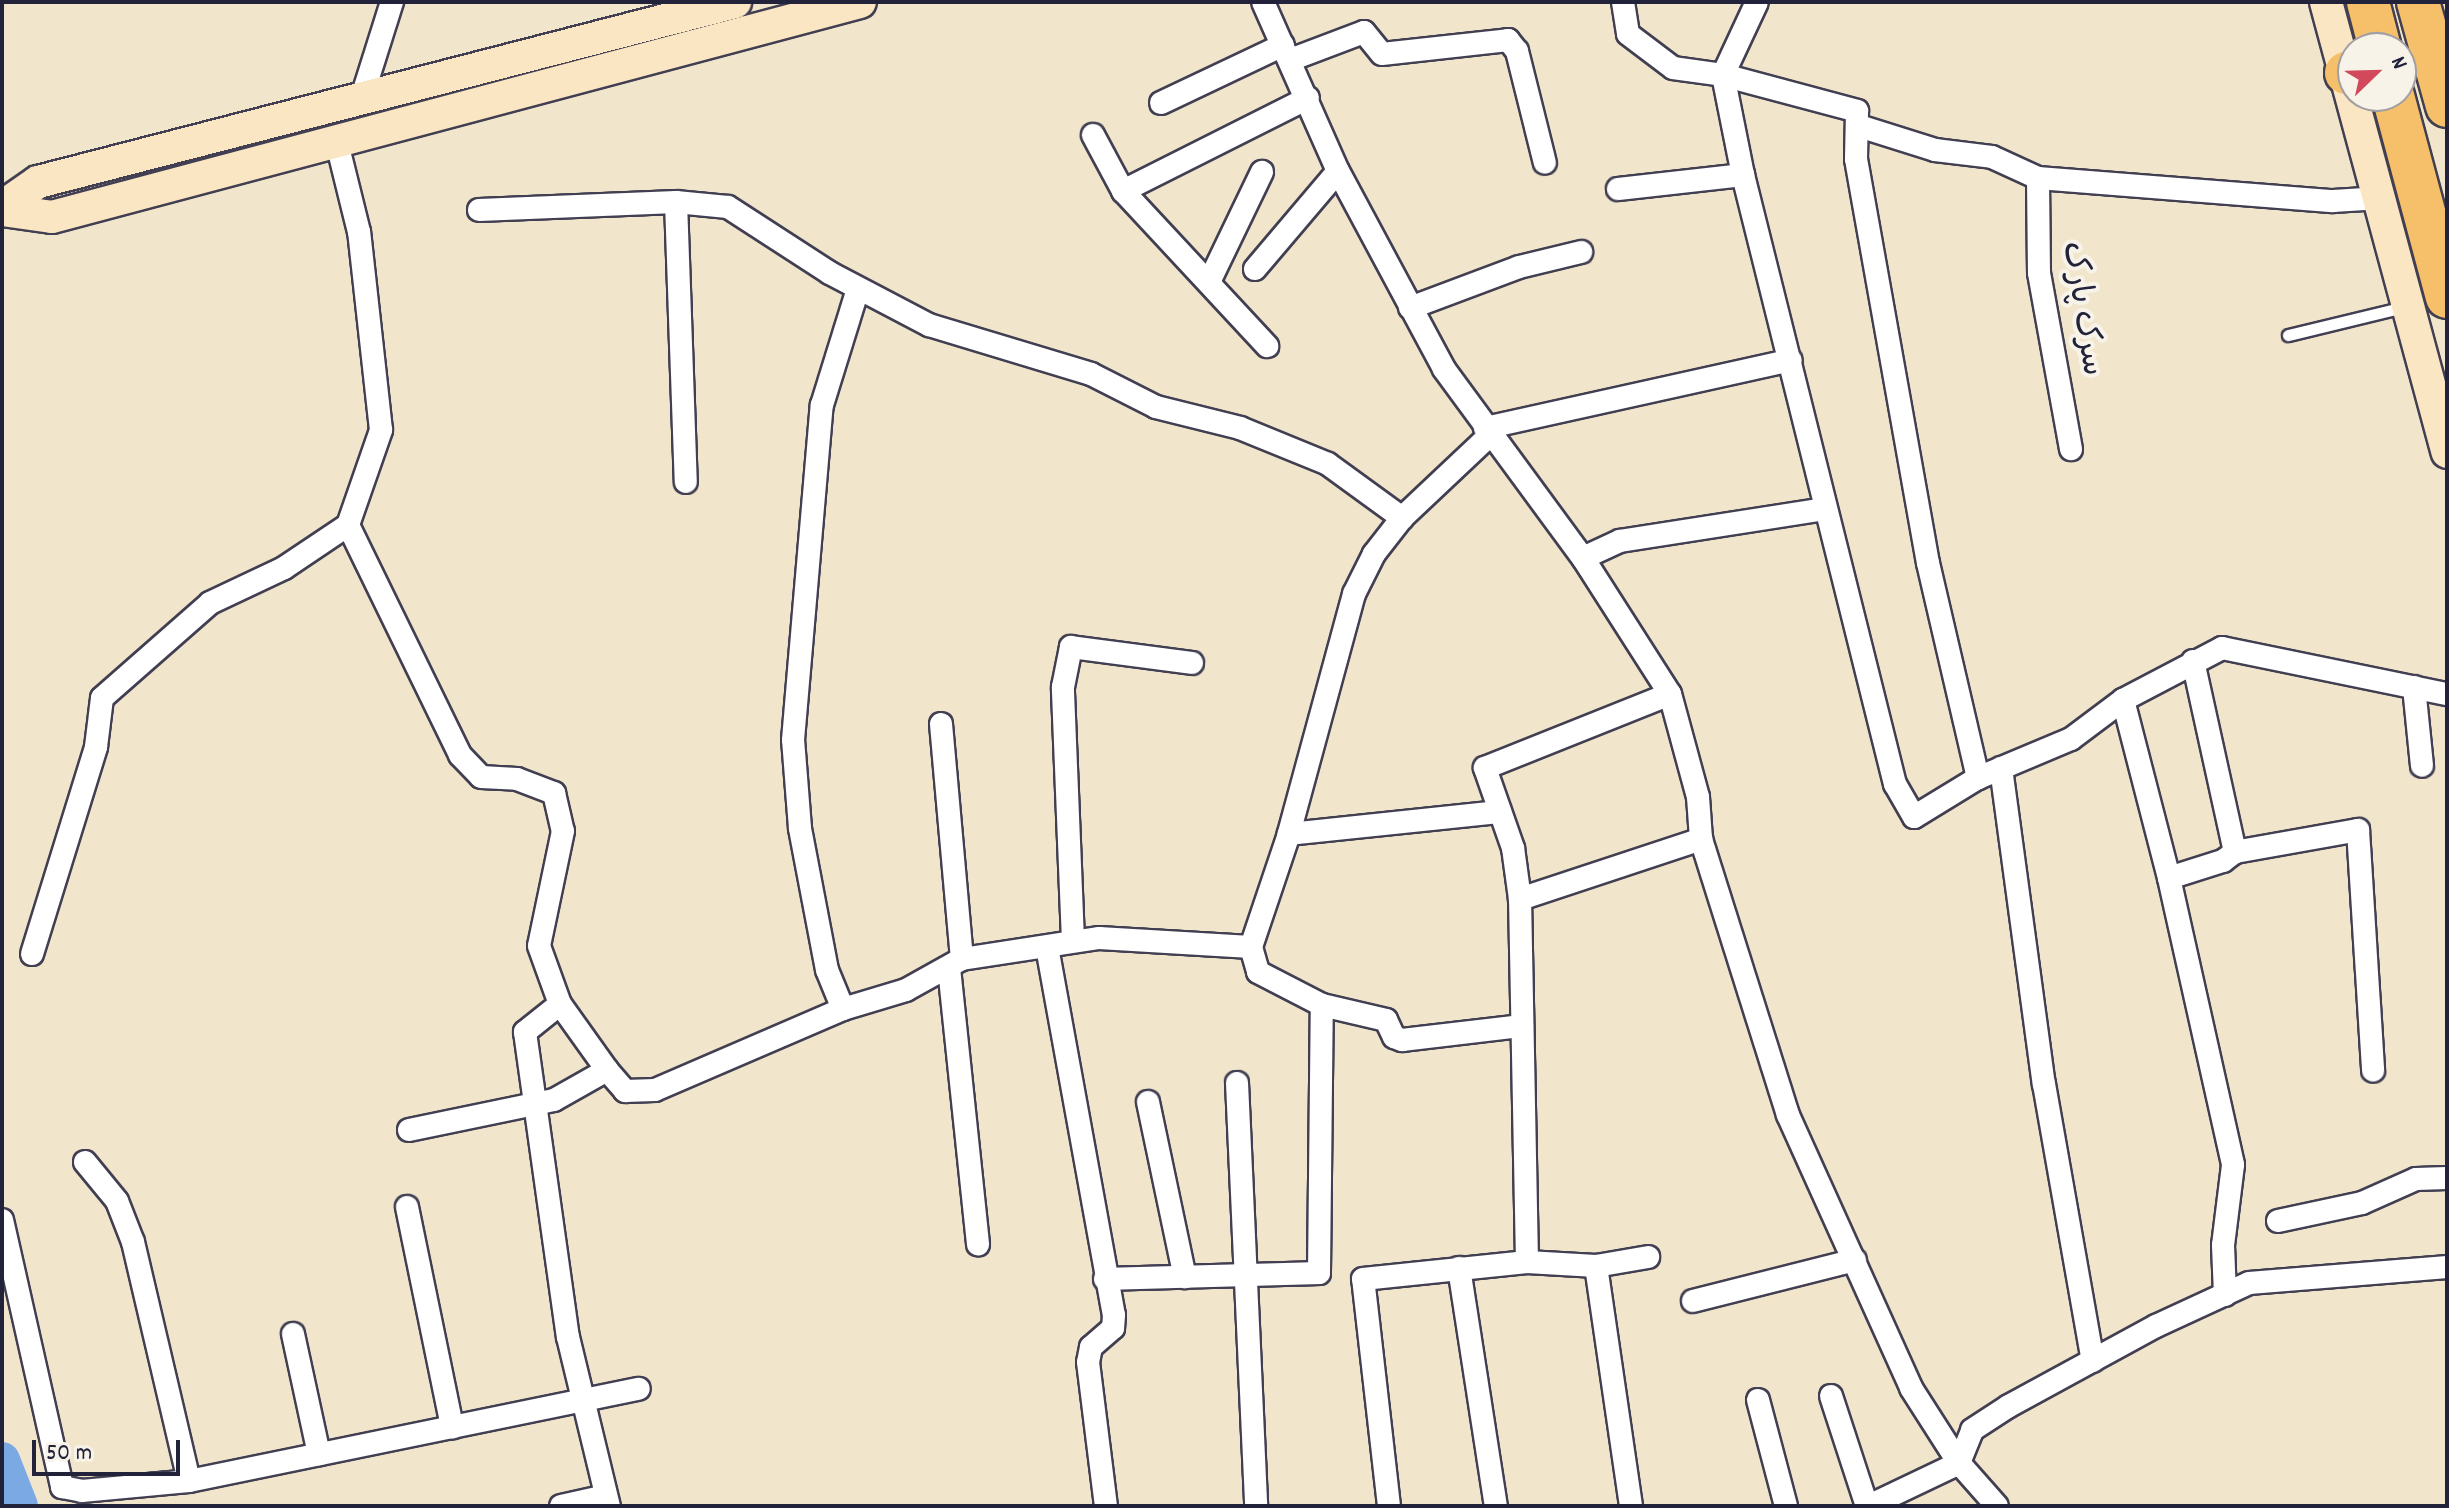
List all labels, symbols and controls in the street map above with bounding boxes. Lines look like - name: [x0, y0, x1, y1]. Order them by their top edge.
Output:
- north arrow: [2337, 32, 2417, 112]
- text: N: [2381, 52, 2414, 74]
- street label: سرک پارک: [2050, 239, 2110, 379]
- scale bar: [36, 1424, 184, 1474]
- text: 50 m: [46, 1437, 92, 1471]

